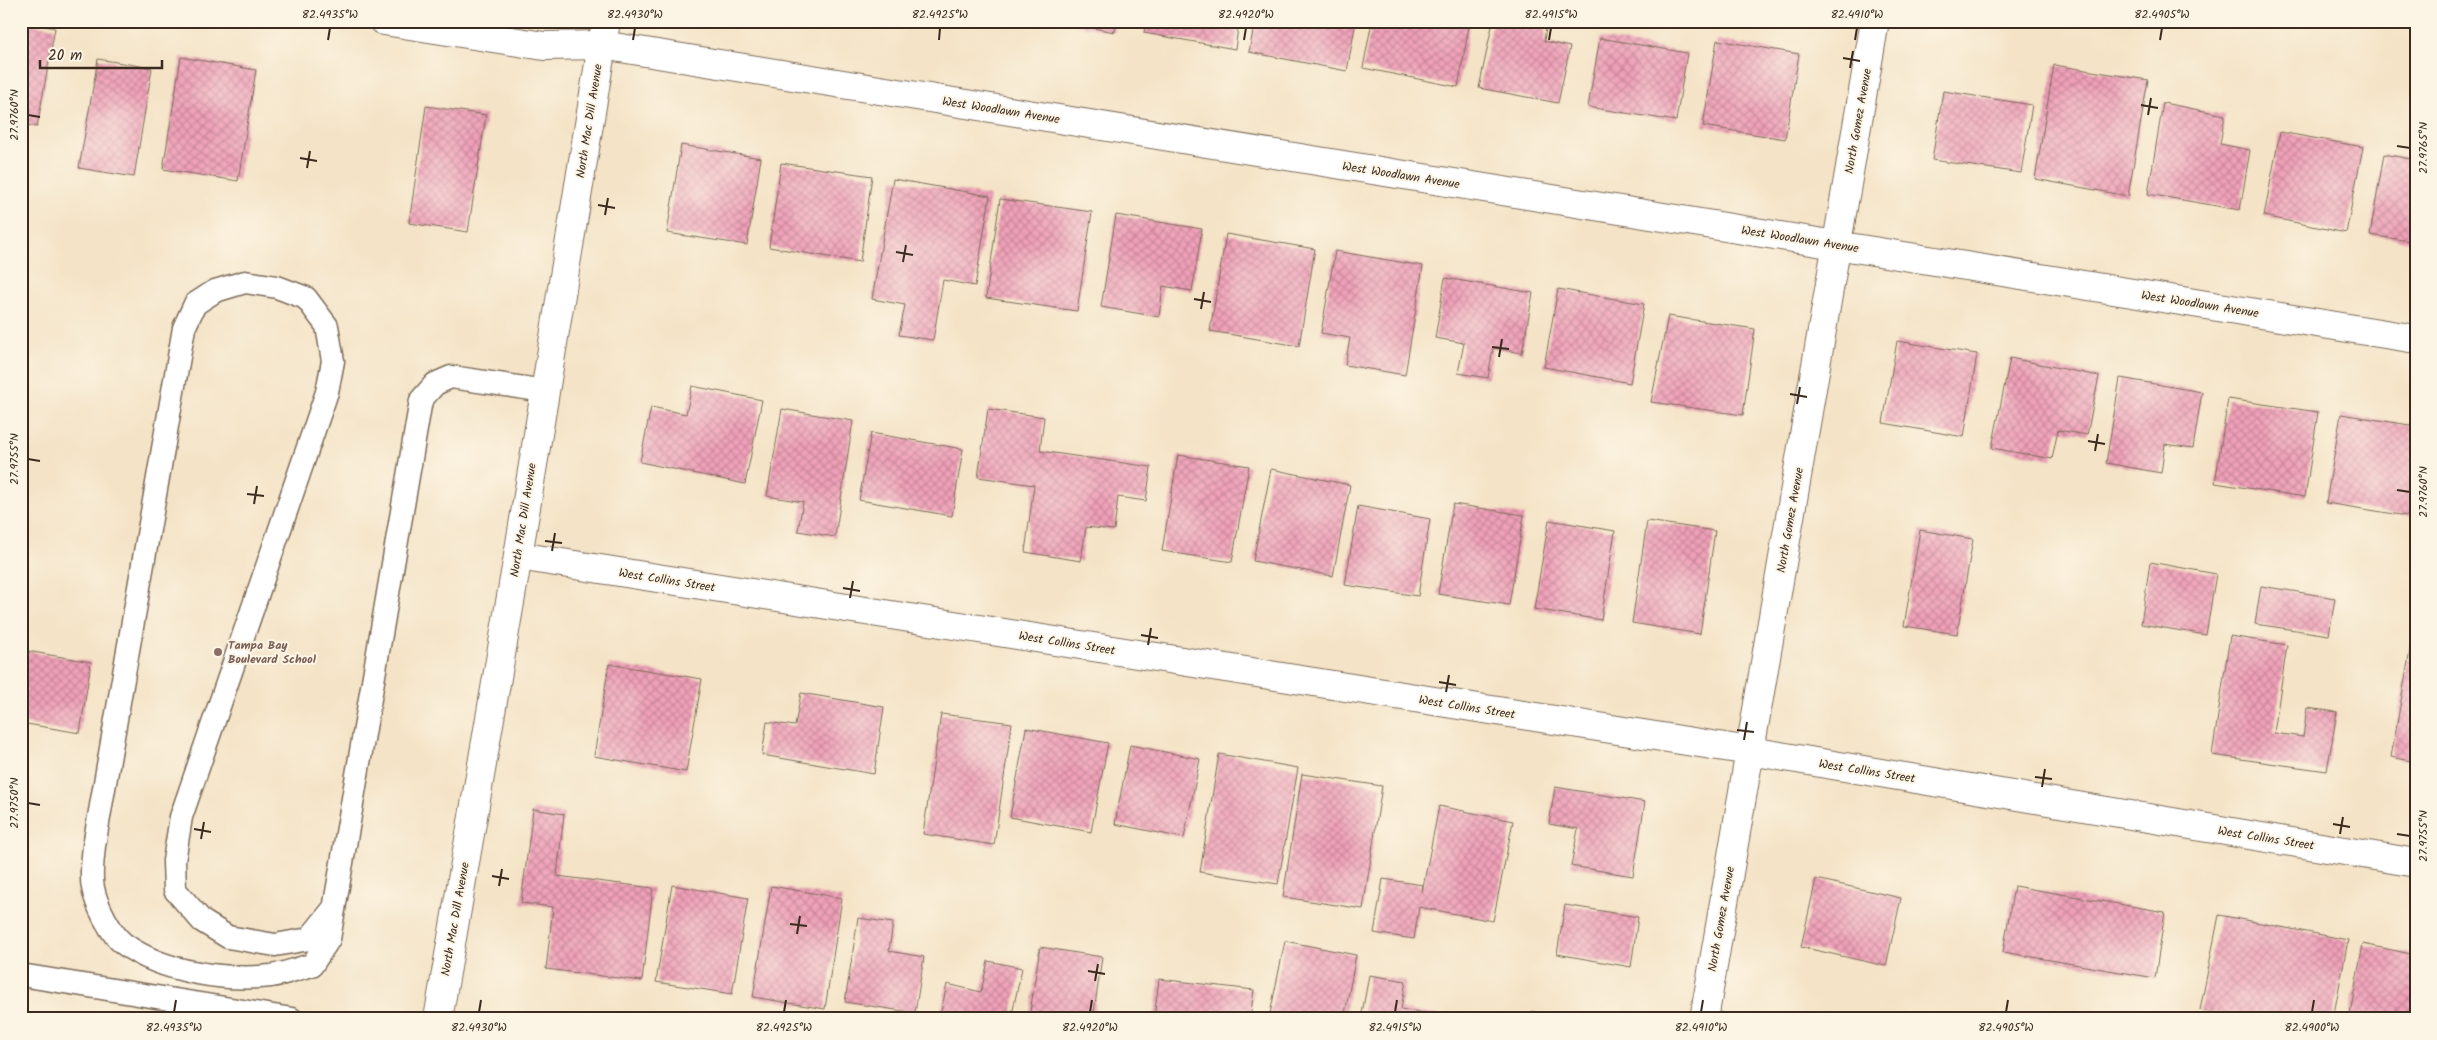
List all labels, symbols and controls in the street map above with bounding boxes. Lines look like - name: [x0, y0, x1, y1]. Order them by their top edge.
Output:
- text: 82.4935°W: [302, 5, 358, 24]
- text: 82.4930°W: [607, 5, 663, 24]
- text: 82.4925°W: [912, 5, 968, 24]
- text: 82.4920°W: [1218, 5, 1274, 24]
- text: 82.4915°W: [1524, 5, 1578, 24]
- text: 82.4910°W: [1831, 5, 1883, 24]
- text: 82.4905°W: [2134, 5, 2190, 24]
- scale bar: [40, 38, 162, 70]
- text: 20 m: [48, 44, 82, 68]
- street label: North Mac Dill Avenue: [571, 62, 608, 180]
- street label: North Gomez Avenue: [1840, 66, 1877, 175]
- text: 27.9760°N: [5, 89, 24, 141]
- street label: West Woodlawn Avenue: [941, 92, 1062, 129]
- text: 27.9765°N: [2414, 122, 2433, 174]
- street label: West Woodlawn Avenue: [1341, 157, 1462, 194]
- street label: West Woodlawn Avenue: [1740, 221, 1861, 258]
- street label: West Woodlawn Avenue: [2140, 286, 2261, 323]
- text: 27.9755°N: [5, 433, 24, 485]
- street label: North Mac Dill Avenue: [505, 461, 542, 579]
- street label: North Gomez Avenue: [1772, 465, 1809, 574]
- text: 27.9760°N: [2414, 466, 2433, 518]
- street label: West Collins Street: [617, 563, 717, 598]
- street label: West Collins Street: [1017, 626, 1117, 661]
- place label: Tampa Bay Boulevard School: [228, 636, 317, 669]
- marker: Tampa Bay Boulevard School: [212, 646, 224, 658]
- street label: West Collins Street: [1417, 690, 1517, 725]
- street label: West Collins Street: [1817, 754, 1917, 789]
- text: 27.9750°N: [5, 777, 24, 829]
- text: 27.9755°N: [2414, 810, 2433, 862]
- street label: West Collins Street: [2216, 821, 2316, 856]
- street label: North Mac Dill Avenue: [436, 860, 475, 978]
- street label: North Gomez Avenue: [1703, 864, 1740, 973]
- text: 82.4935°W: [146, 1018, 202, 1037]
- text: 82.4930°W: [451, 1018, 507, 1037]
- text: 82.4925°W: [756, 1018, 812, 1037]
- text: 82.4920°W: [1062, 1018, 1118, 1037]
- text: 82.4915°W: [1368, 1018, 1422, 1037]
- text: 82.4910°W: [1675, 1018, 1727, 1037]
- text: 82.4905°W: [1978, 1018, 2034, 1037]
- text: 82.4900°W: [2285, 1018, 2339, 1037]

